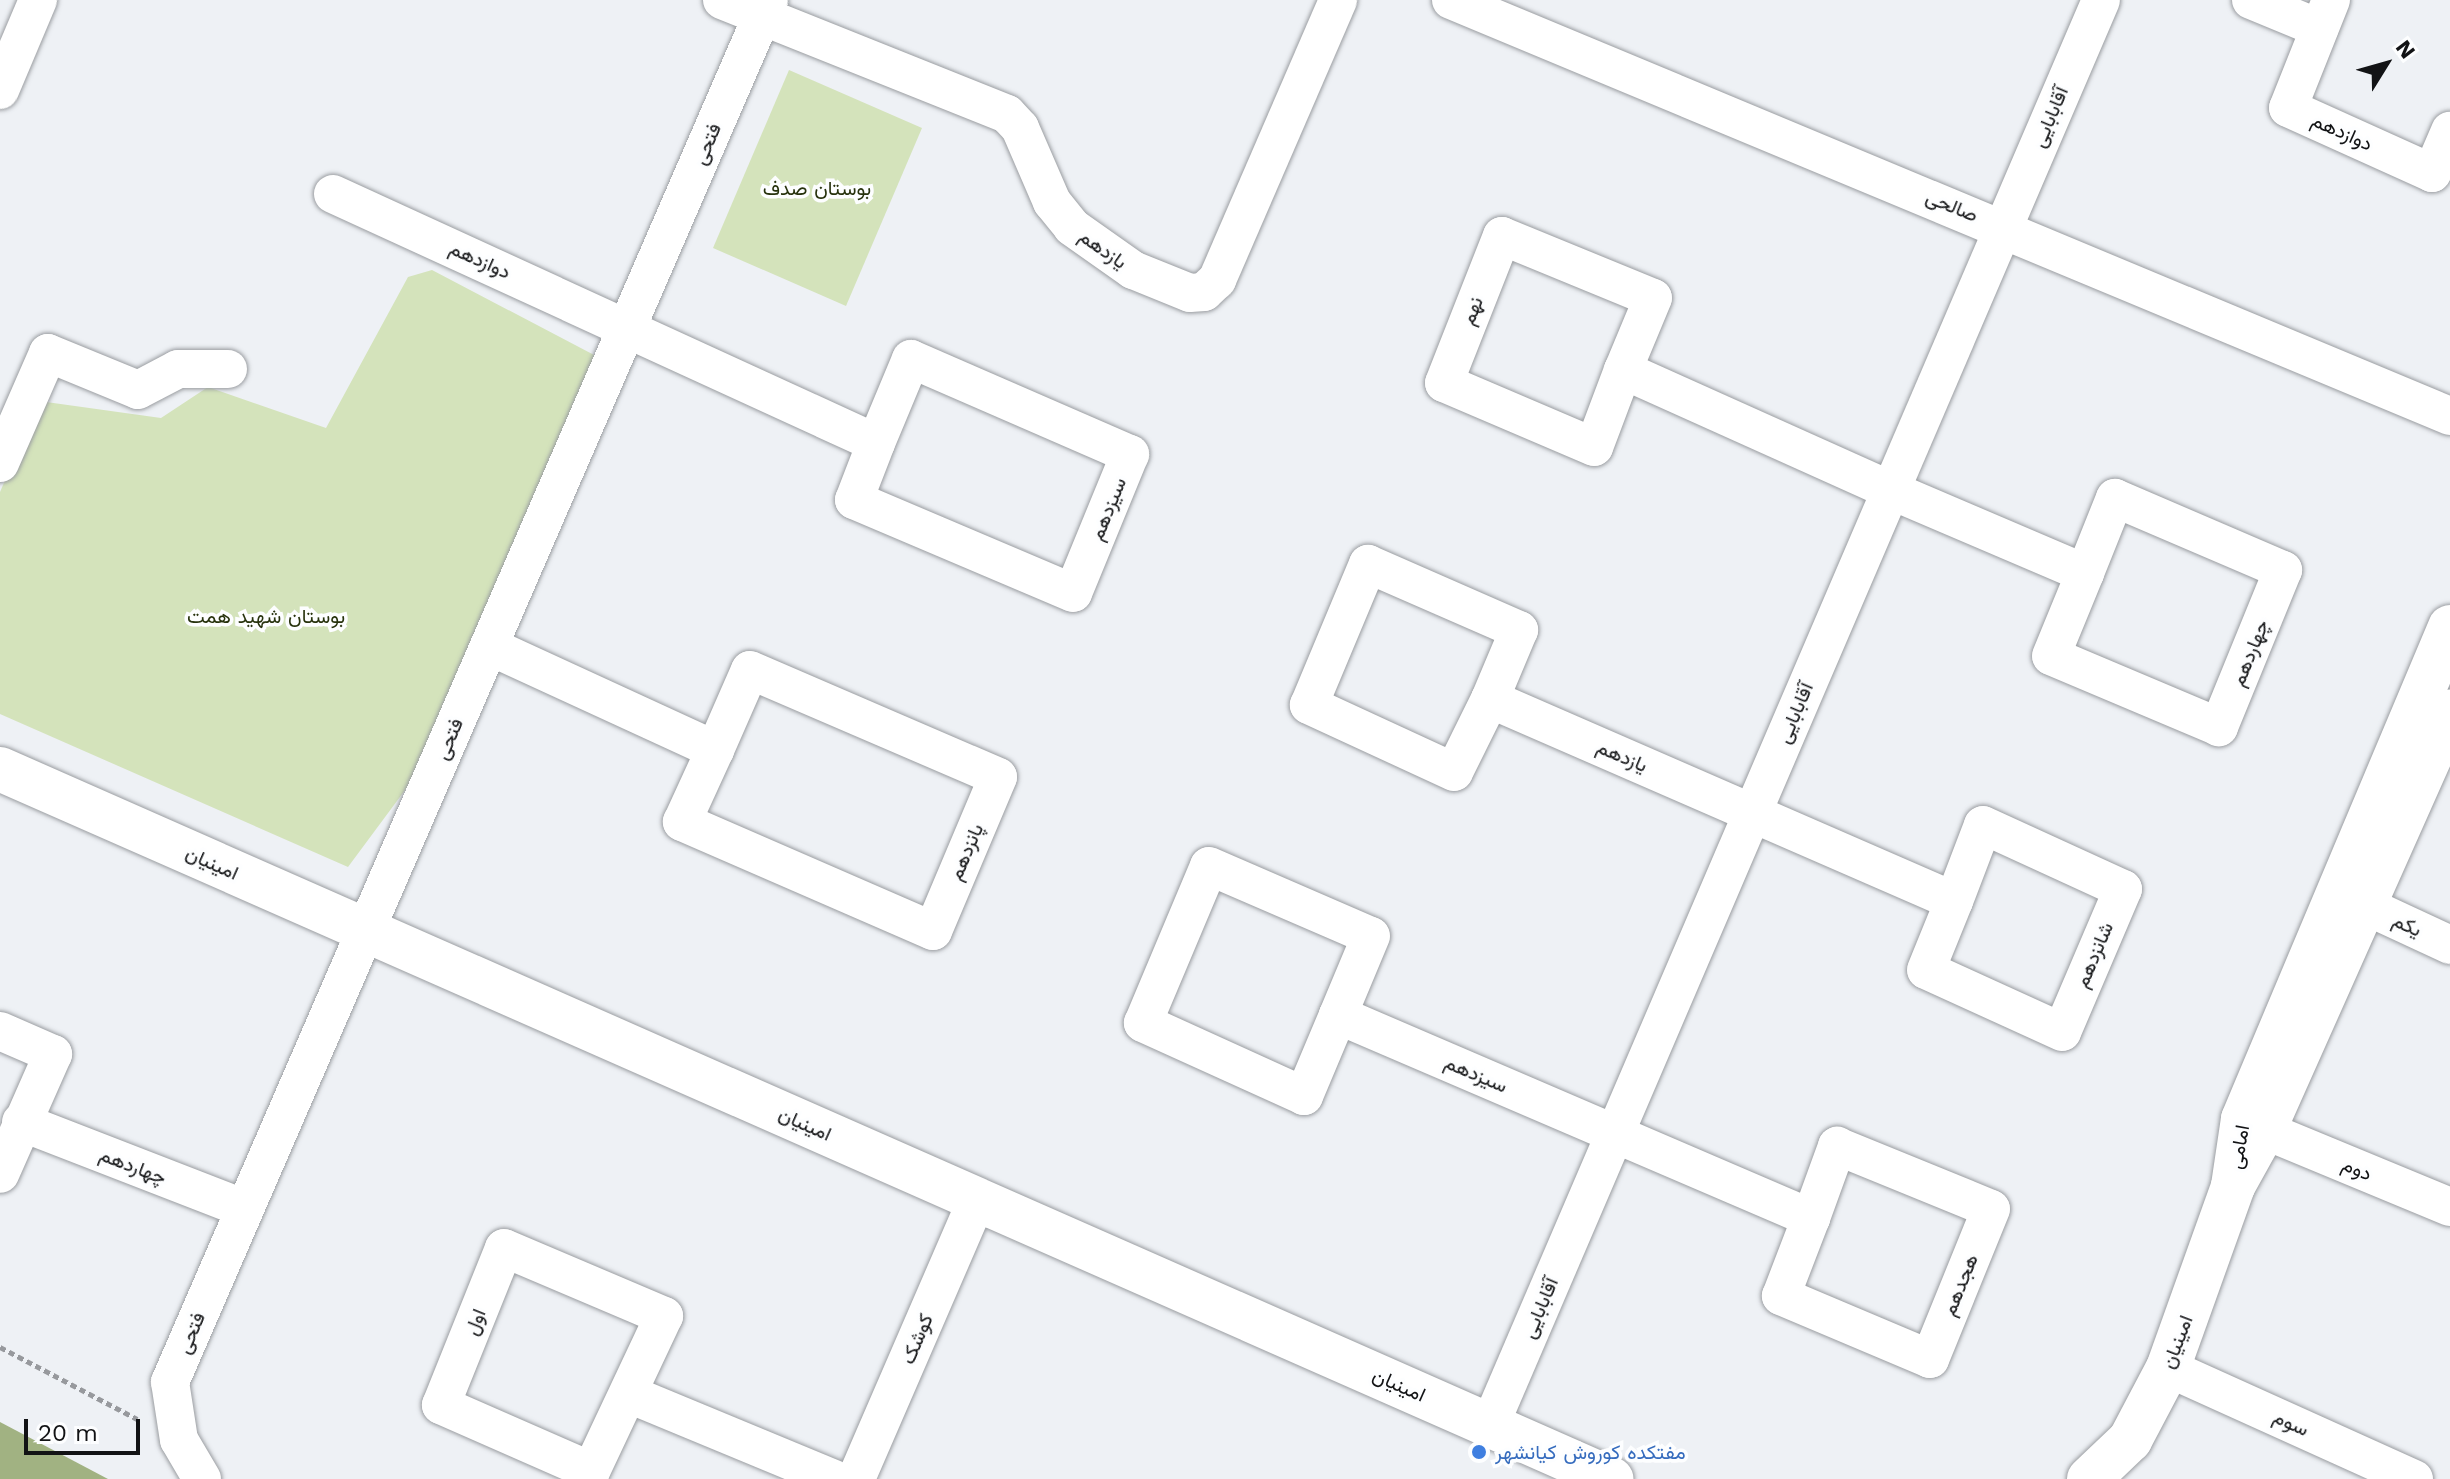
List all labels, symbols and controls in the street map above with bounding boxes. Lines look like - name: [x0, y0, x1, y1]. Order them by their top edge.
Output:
- north arrow: [2346, 24, 2426, 104]
- text: N: [2391, 35, 2420, 63]
- street label: آقابابایی: [2026, 83, 2074, 151]
- street label: دوازدهم: [2308, 108, 2376, 156]
- street label: فتحی: [688, 120, 726, 168]
- park label: بوستان صدف: [763, 176, 871, 200]
- street label: صالحی: [1922, 185, 1982, 227]
- street label: یازدهم: [1074, 224, 1132, 274]
- street label: دوازدهم: [446, 236, 514, 284]
- street label: نهم: [1456, 293, 1488, 329]
- street label: سیزدهم: [1085, 474, 1131, 544]
- park label: بوستان شهید همت: [187, 604, 345, 628]
- street label: چهاردهم: [2226, 616, 2274, 690]
- street label: آقابابایی: [1771, 679, 1819, 747]
- street label: فتحی: [430, 715, 468, 763]
- street label: یازدهم: [1593, 735, 1651, 777]
- street label: پانزدهم: [943, 820, 989, 884]
- street label: امینیان: [182, 841, 242, 885]
- street label: یکم: [2389, 908, 2425, 942]
- street label: شانزدهم: [2069, 919, 2119, 991]
- street label: سیزدهم: [1441, 1050, 1511, 1098]
- street label: امینیان: [775, 1102, 835, 1146]
- street label: امامی: [2223, 1123, 2255, 1171]
- street label: چهاردهم: [96, 1142, 170, 1190]
- street label: دوم: [2338, 1152, 2376, 1186]
- street label: هجدهم: [1937, 1250, 1983, 1320]
- street label: آقابابایی: [1516, 1274, 1564, 1342]
- street label: اول: [459, 1305, 491, 1339]
- street label: فتحی: [172, 1309, 210, 1357]
- street label: کوشک: [896, 1310, 938, 1368]
- street label: امینیان: [2156, 1312, 2198, 1372]
- street label: امینیان: [1369, 1363, 1429, 1407]
- scale bar: [28, 1403, 144, 1453]
- street label: سوم: [2269, 1405, 2313, 1441]
- text: 20 m: [38, 1419, 98, 1447]
- place label: مفتکده کوروش کیانشهر: [1495, 1440, 1686, 1464]
- marker: مفتکده کوروش کیانشهر: [1470, 1443, 1488, 1461]

